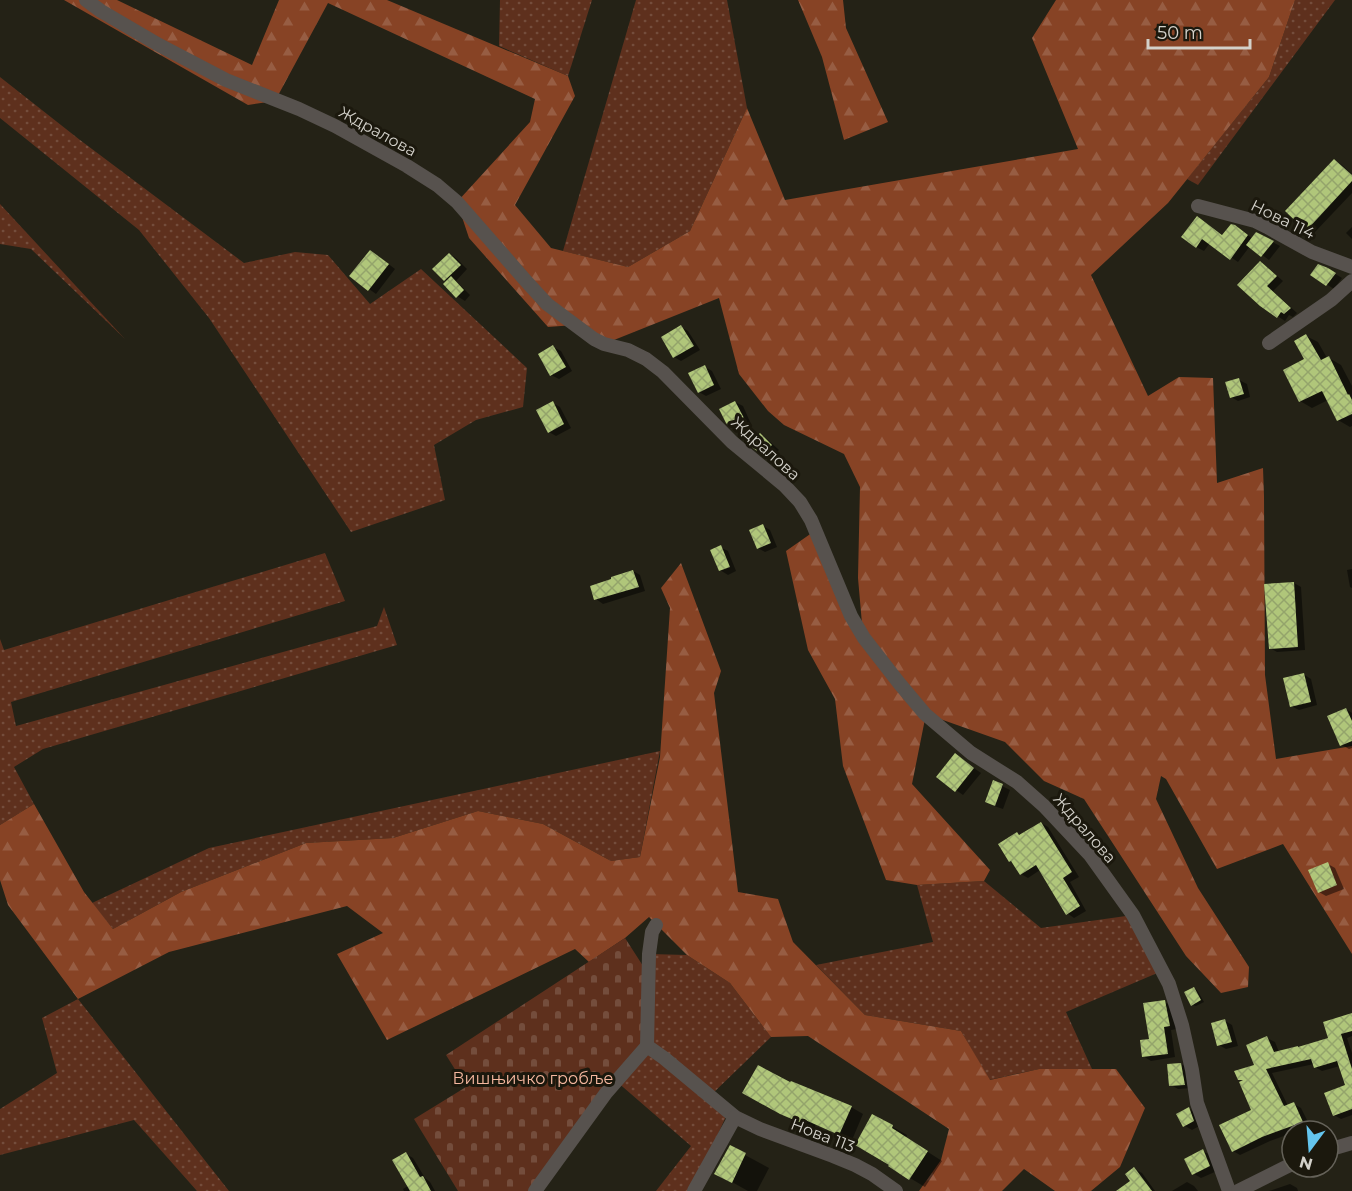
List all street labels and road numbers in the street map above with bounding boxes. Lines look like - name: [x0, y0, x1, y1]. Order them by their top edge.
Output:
- street label: Ждралова: [336, 102, 420, 161]
- street label: Нова 114: [1248, 196, 1318, 243]
- street label: Ждралова: [727, 413, 804, 484]
- street label: Ждралова: [1049, 790, 1120, 867]
- street label: Нова 113: [788, 1115, 858, 1156]

